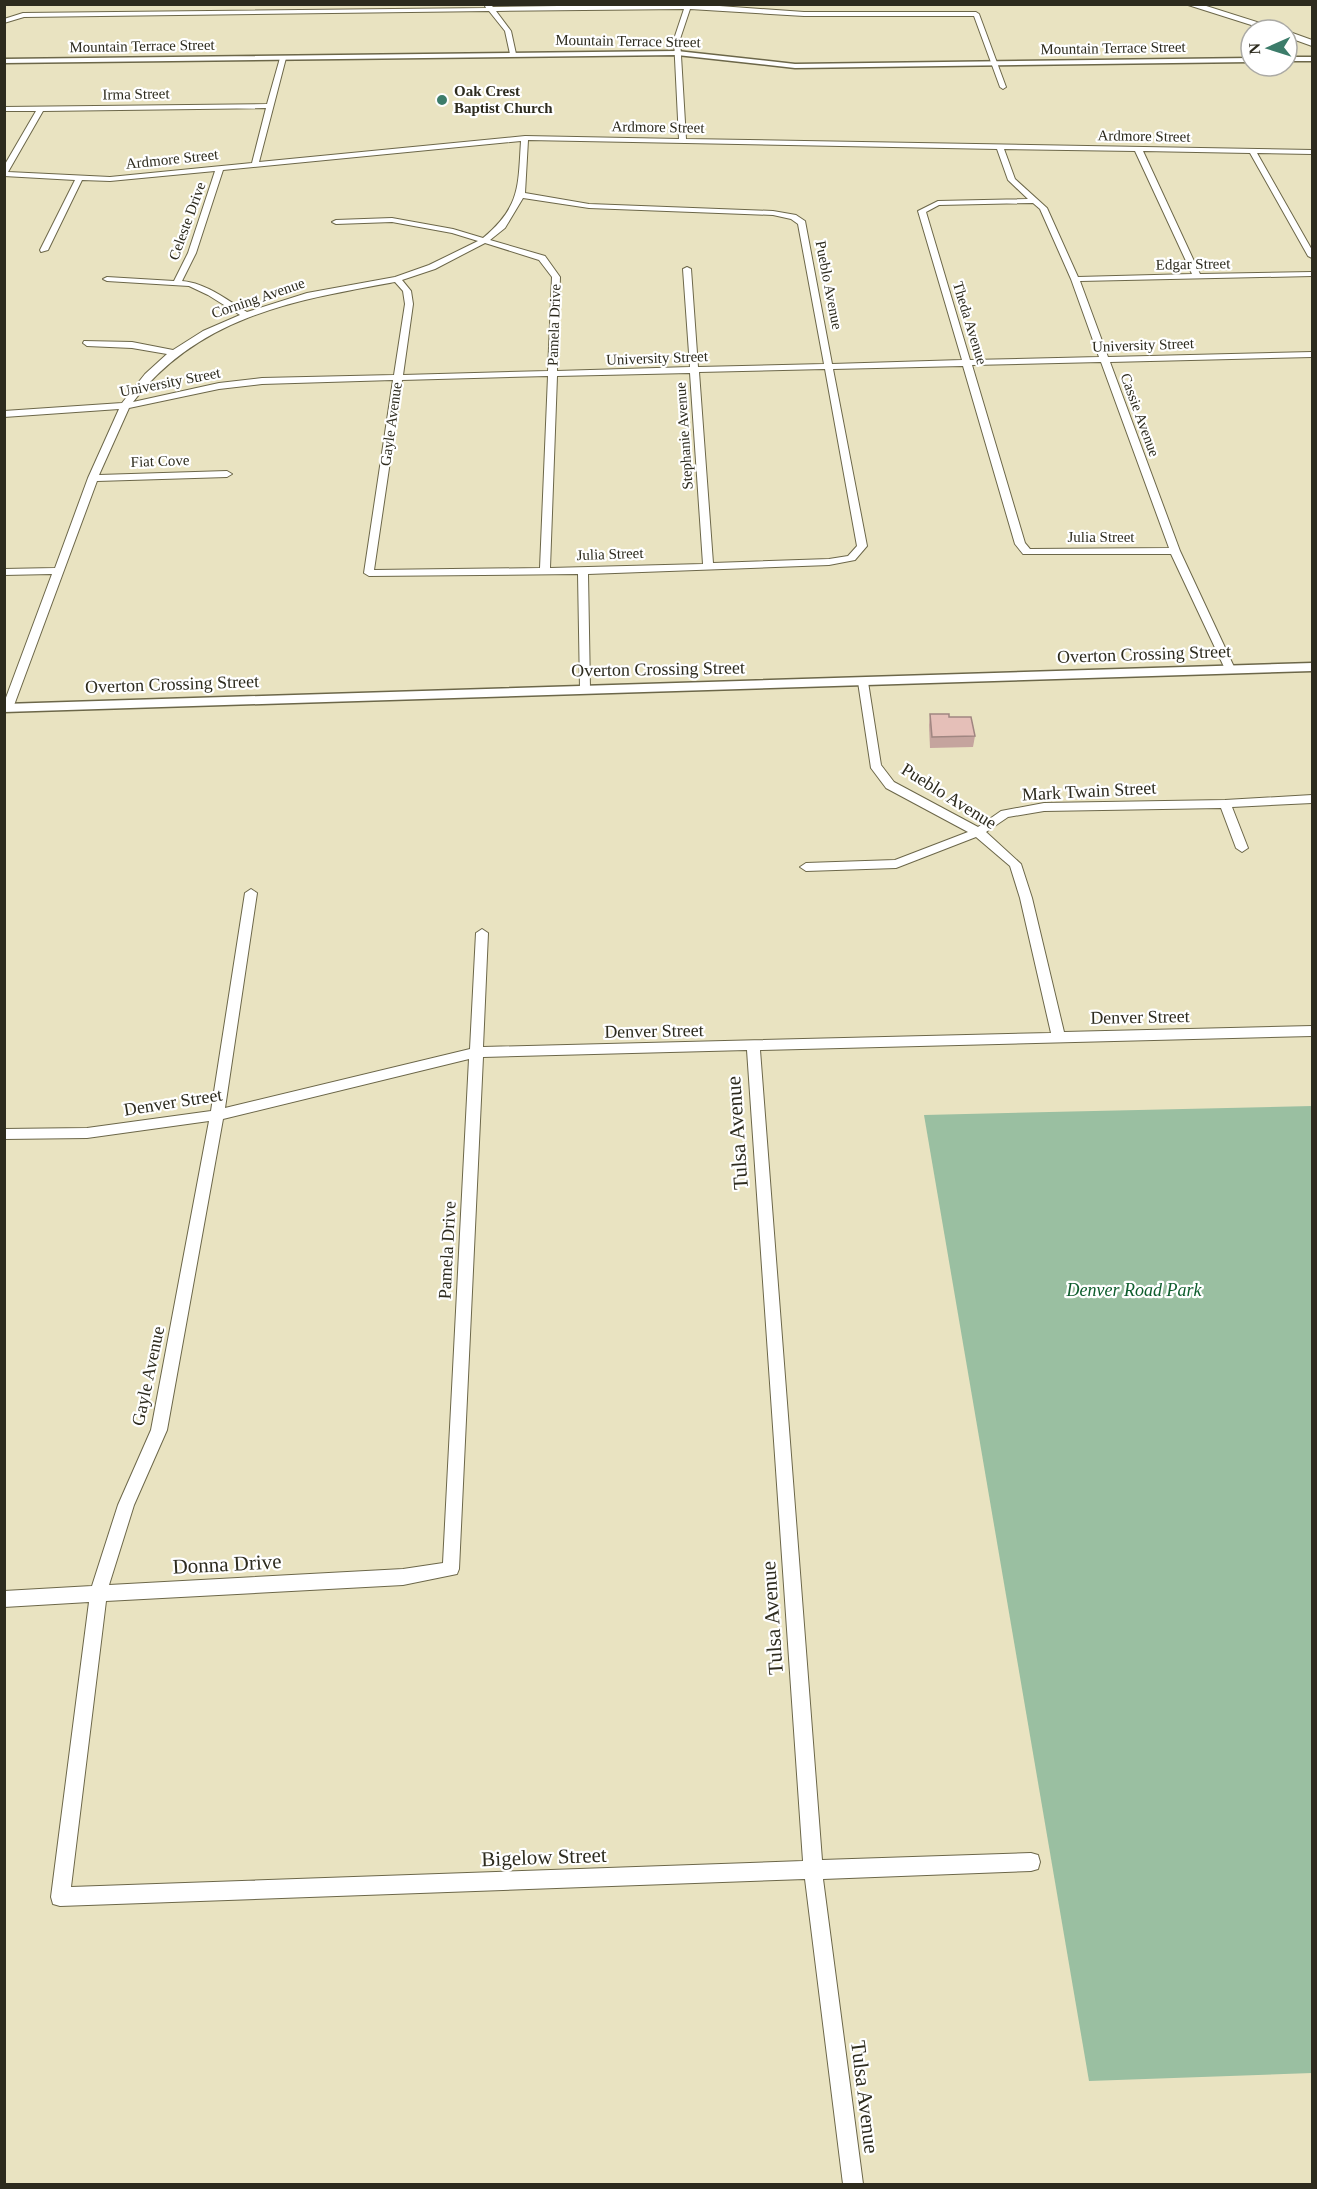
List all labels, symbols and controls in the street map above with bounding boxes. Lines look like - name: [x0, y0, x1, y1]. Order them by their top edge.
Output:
- north arrow: [1239, 18, 1299, 78]
- street label: Mountain Terrace Street: [555, 32, 702, 50]
- street label: Mountain Terrace Street: [69, 37, 216, 55]
- street label: Mountain Terrace Street: [1040, 39, 1187, 57]
- text: N: [1246, 42, 1263, 55]
- place label: Oak Crest Baptist Church: [454, 83, 553, 116]
- street label: Irma Street: [102, 85, 170, 103]
- marker: Oak Crest Baptist Church: [435, 93, 449, 107]
- street label: Ardmore Street: [611, 118, 705, 136]
- street label: Ardmore Street: [1097, 127, 1191, 145]
- street label: Ardmore Street: [125, 146, 220, 172]
- street label: Celeste Drive: [165, 179, 209, 262]
- street label: Pueblo Avenue: [813, 239, 846, 331]
- street label: Edgar Street: [1156, 255, 1231, 273]
- street label: Corning Avenue: [209, 274, 307, 321]
- street label: Theda Avenue: [950, 280, 990, 367]
- street label: Pamela Drive: [545, 283, 563, 366]
- street label: University Street: [1092, 335, 1195, 355]
- street label: University Street: [606, 348, 709, 368]
- street label: University Street: [118, 364, 222, 400]
- street label: Cassie Avenue: [1117, 371, 1163, 459]
- street label: Gayle Avenue: [377, 381, 405, 467]
- street label: Stephanie Avenue: [672, 381, 696, 490]
- street label: Fiat Cove: [130, 452, 190, 470]
- street label: Julia Street: [1067, 529, 1135, 545]
- street label: Julia Street: [576, 545, 645, 563]
- street label: Overton Crossing Street: [1057, 641, 1231, 667]
- street label: Overton Crossing Street: [571, 657, 745, 681]
- street label: Overton Crossing Street: [85, 671, 259, 697]
- street label: Pueblo Avenue: [898, 759, 1000, 833]
- street label: Mark Twain Street: [1021, 777, 1157, 805]
- street label: Denver Street: [1090, 1006, 1190, 1028]
- street label: Denver Street: [604, 1020, 704, 1042]
- street label: Tulsa Avenue: [721, 1075, 753, 1191]
- street label: Denver Street: [122, 1084, 224, 1120]
- street label: Pamela Drive: [434, 1200, 460, 1300]
- park label: Denver Road Park: [1066, 1280, 1202, 1300]
- street label: Gayle Avenue: [128, 1324, 168, 1428]
- street label: Donna Drive: [172, 1549, 282, 1579]
- street label: Tulsa Avenue: [756, 1560, 788, 1676]
- street label: Bigelow Street: [481, 1843, 607, 1871]
- street label: Tulsa Avenue: [846, 2039, 884, 2155]

